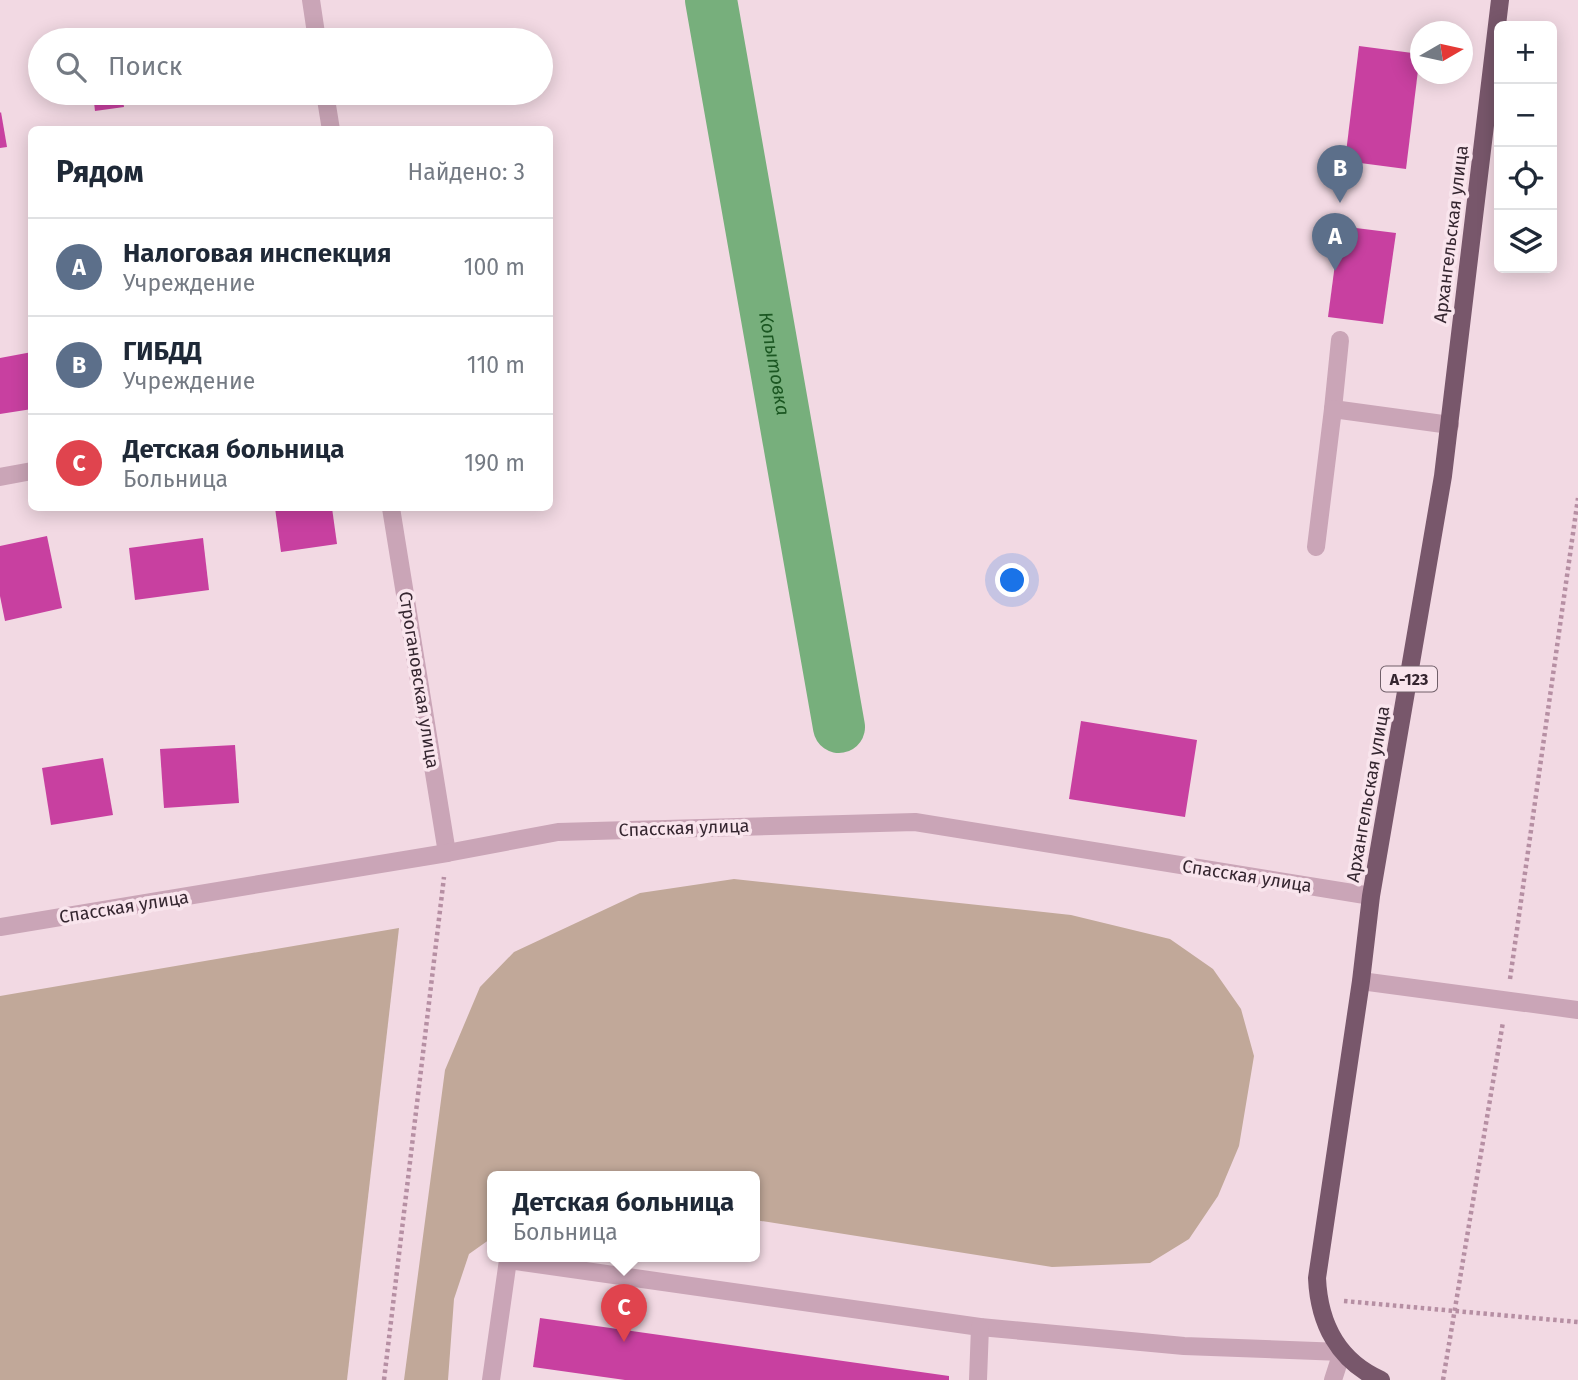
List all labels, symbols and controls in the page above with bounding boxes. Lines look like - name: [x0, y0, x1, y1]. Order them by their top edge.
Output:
- north arrow: [1410, 21, 1473, 84]
- map controls: [1494, 21, 1557, 273]
- button: +: [1494, 21, 1557, 84]
- search box: [28, 28, 553, 105]
- icon: search: [52, 48, 90, 86]
- text: Поиск: [108, 51, 182, 82]
- button: −: [1494, 84, 1557, 147]
- street label: Архангельская улица: [1429, 144, 1473, 324]
- pin: B: [1317, 145, 1363, 203]
- button: locate: [1494, 147, 1557, 210]
- text: Рядом: [56, 154, 144, 190]
- text: Найдено: 3: [408, 158, 525, 186]
- button: layers: [1494, 210, 1557, 273]
- pin: A: [1312, 213, 1358, 271]
- text: Налоговая инспекция: [123, 238, 392, 269]
- text: A: [72, 253, 86, 281]
- text: 100 m: [464, 253, 525, 281]
- text: Учреждение: [123, 269, 255, 297]
- water label: Копытовка: [755, 310, 795, 417]
- text: ГИБДД: [123, 336, 202, 367]
- text: B: [72, 351, 86, 379]
- text: 110 m: [467, 351, 525, 379]
- text: Учреждение: [123, 367, 255, 395]
- text: Детская больница: [123, 434, 344, 465]
- text: C: [72, 449, 86, 477]
- text: 190 m: [464, 449, 525, 477]
- text: Больница: [123, 465, 228, 493]
- your location: [995, 563, 1029, 597]
- street label: Строгановская улица: [394, 590, 444, 770]
- road number: А-123: [1381, 666, 1437, 692]
- street label: Архангельская улица: [1342, 704, 1394, 884]
- street label: Спасская улица: [618, 815, 750, 841]
- street label: Спасская улица: [1181, 855, 1313, 897]
- street label: Спасская улица: [58, 886, 190, 928]
- popup: [487, 1171, 760, 1262]
- text: Детская больница: [513, 1187, 734, 1218]
- text: Больница: [513, 1218, 618, 1246]
- pin: C: [601, 1284, 647, 1342]

